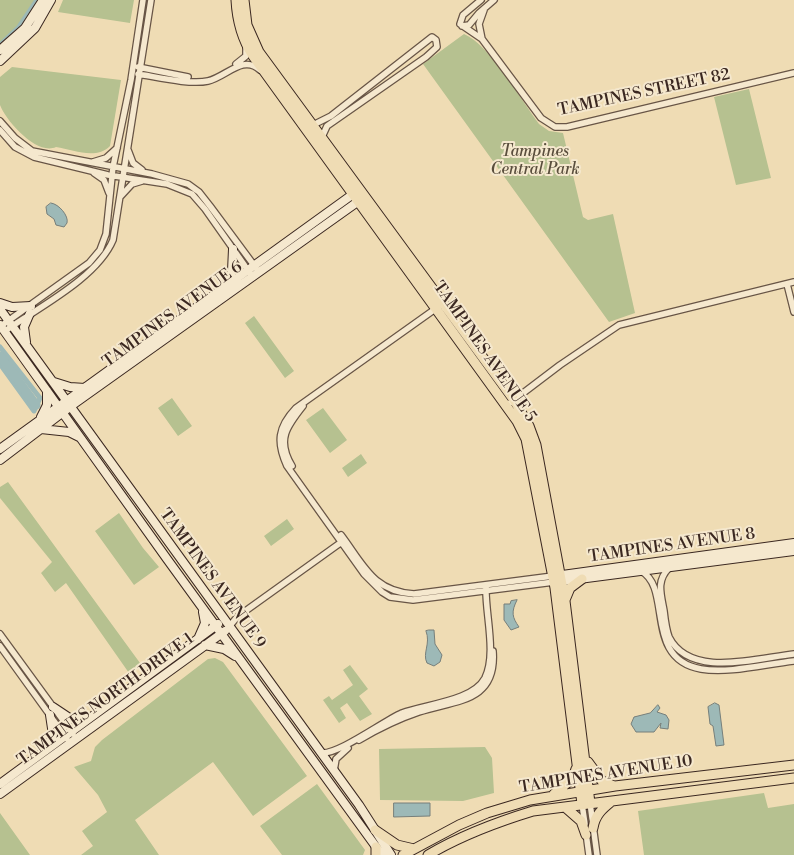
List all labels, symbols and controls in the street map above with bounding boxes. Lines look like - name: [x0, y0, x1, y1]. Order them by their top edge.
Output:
- street label: TAMPINES STREET 82: [556, 65, 732, 121]
- park label: Tampines Central Park: [490, 142, 580, 180]
- street label: TAMPINES AVENUE 6: [99, 258, 247, 372]
- street label: TAMPINES AVENUE 5: [428, 278, 540, 426]
- street label: TAMPINES AVENUE 9: [155, 505, 269, 653]
- street label: TAMPINES AVENUE 8: [587, 525, 757, 567]
- street label: TAMPINES NORTH DRIVE 1: [14, 630, 198, 770]
- street label: TAMPINES AVENUE 10: [518, 752, 694, 798]

